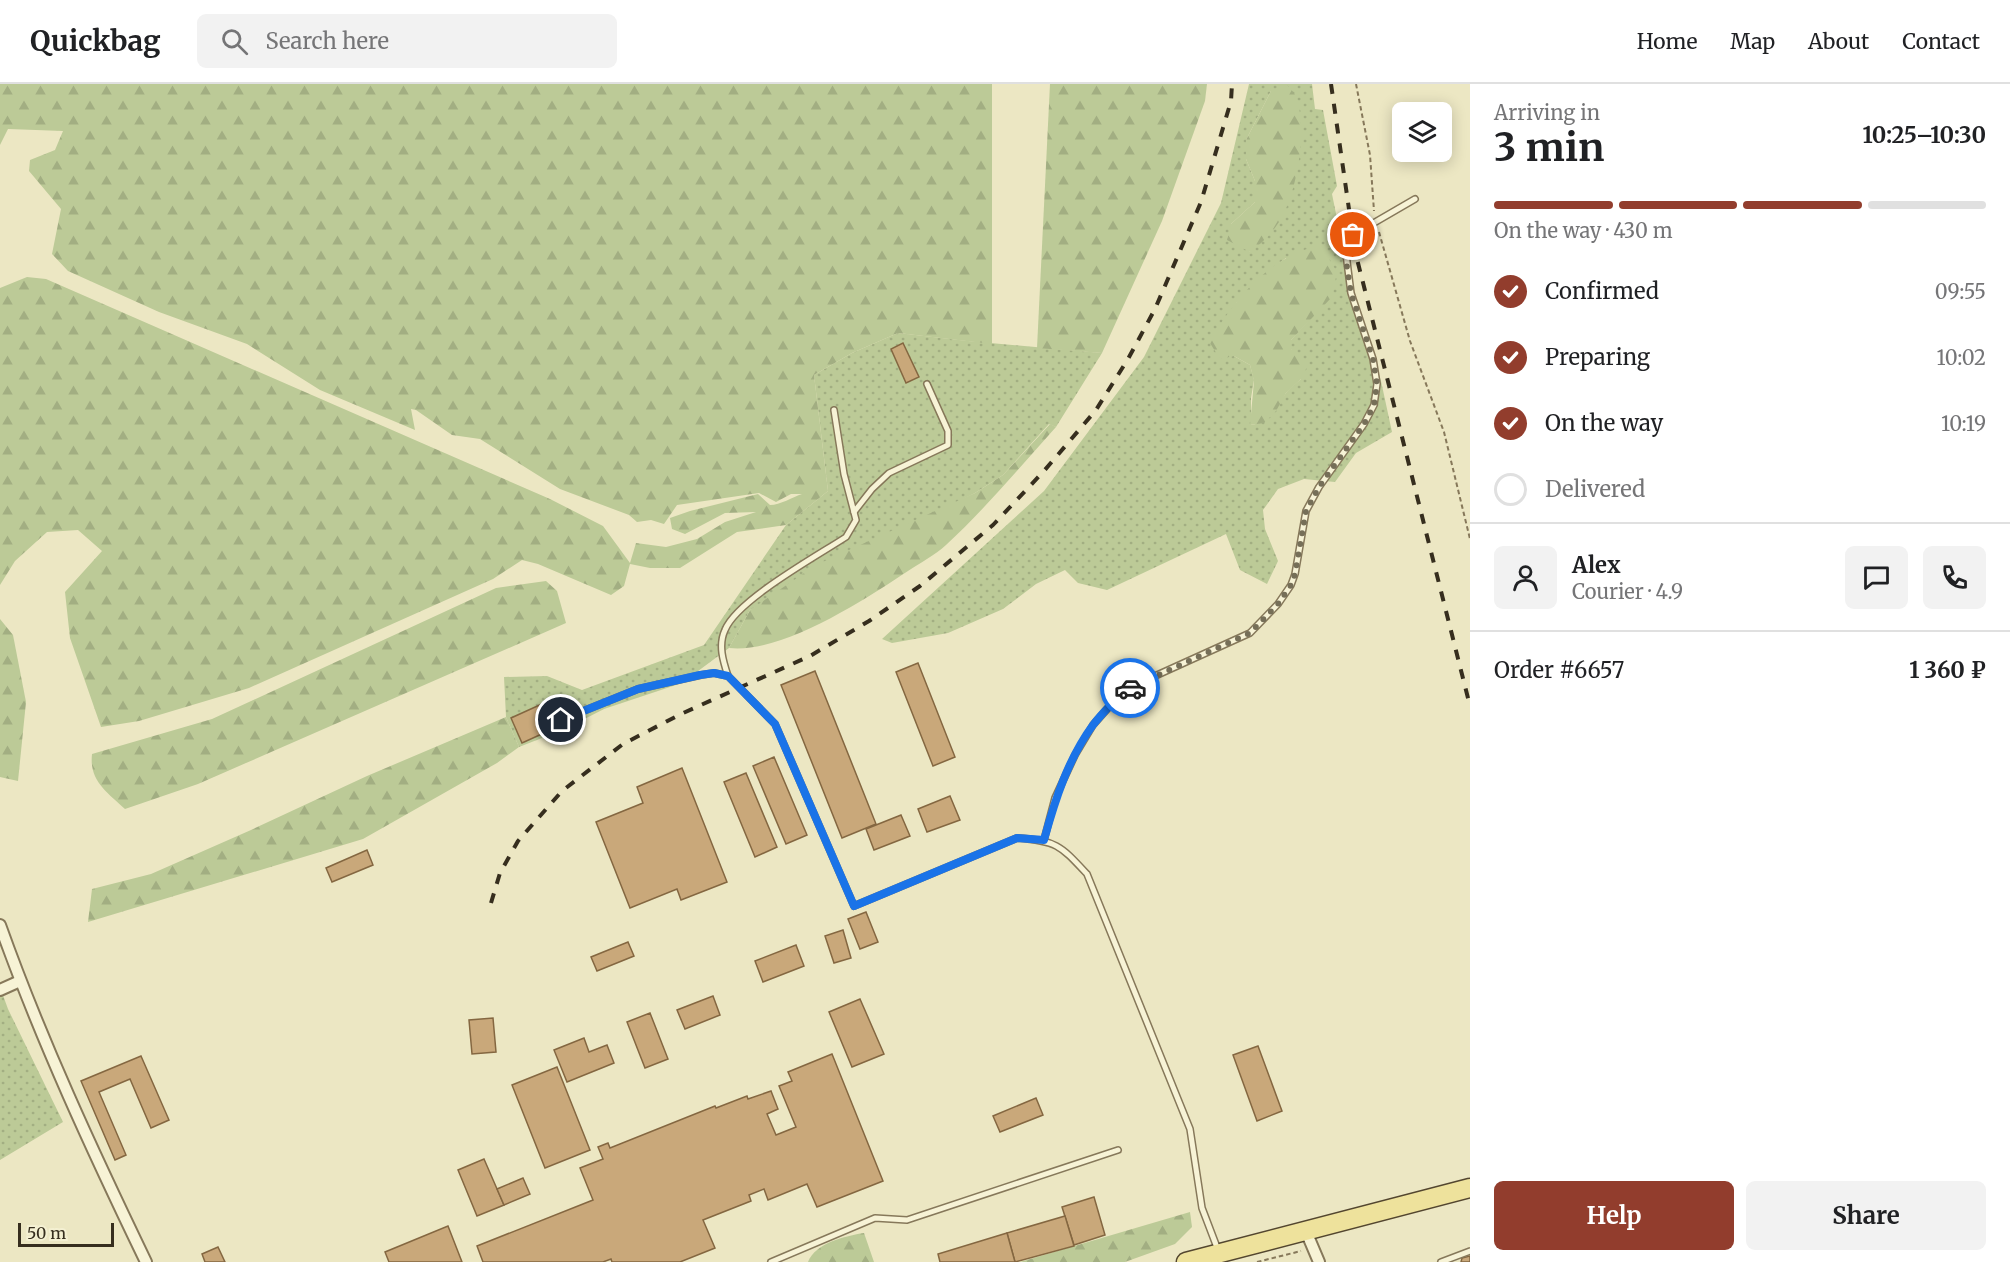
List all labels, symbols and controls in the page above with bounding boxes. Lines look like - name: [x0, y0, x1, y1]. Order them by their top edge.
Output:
- search box: [197, 14, 617, 68]
- text: Quickbag: [30, 23, 161, 59]
- icon: search: [218, 25, 251, 58]
- text: Search here: [266, 27, 389, 55]
- text: Home: [1637, 28, 1697, 55]
- text: Map: [1730, 28, 1775, 55]
- text: About: [1808, 28, 1869, 55]
- text: Contact: [1902, 28, 1980, 55]
- text: Arriving in: [1494, 100, 1600, 125]
- map controls: [1392, 102, 1452, 162]
- button: layers: [1392, 102, 1452, 162]
- text: 10:25–10:30: [1863, 121, 1986, 149]
- text: 3 min: [1494, 123, 1604, 172]
- pin: [1327, 209, 1378, 260]
- icon: bag: [1336, 218, 1369, 251]
- text: On the way · 430 m: [1494, 218, 1673, 243]
- icon: check: [1494, 275, 1527, 308]
- text: Confirmed: [1545, 277, 1659, 305]
- text: 09:55: [1935, 279, 1986, 304]
- icon: check: [1494, 341, 1527, 374]
- text: Preparing: [1545, 343, 1650, 371]
- text: 10:02: [1937, 345, 1986, 370]
- icon: check: [1494, 407, 1527, 440]
- text: On the way: [1545, 409, 1663, 437]
- text: 10:19: [1941, 411, 1986, 436]
- text: Delivered: [1545, 475, 1645, 503]
- button: person: [1494, 546, 1557, 609]
- button: chat: [1845, 546, 1908, 609]
- button: phone: [1923, 546, 1986, 609]
- text: Alex: [1572, 551, 1621, 579]
- text: Courier · 4.9: [1572, 579, 1683, 604]
- text: Order #6657: [1494, 656, 1624, 684]
- text: 1 360 ₽: [1909, 656, 1986, 684]
- courier: [1100, 658, 1160, 718]
- icon: car: [1114, 672, 1147, 705]
- pin: [535, 694, 586, 745]
- icon: home: [544, 703, 577, 736]
- button: Help: [1494, 1181, 1734, 1250]
- button: Share: [1746, 1181, 1986, 1250]
- scale bar: [18, 1220, 114, 1248]
- text: 50 m: [27, 1223, 66, 1243]

